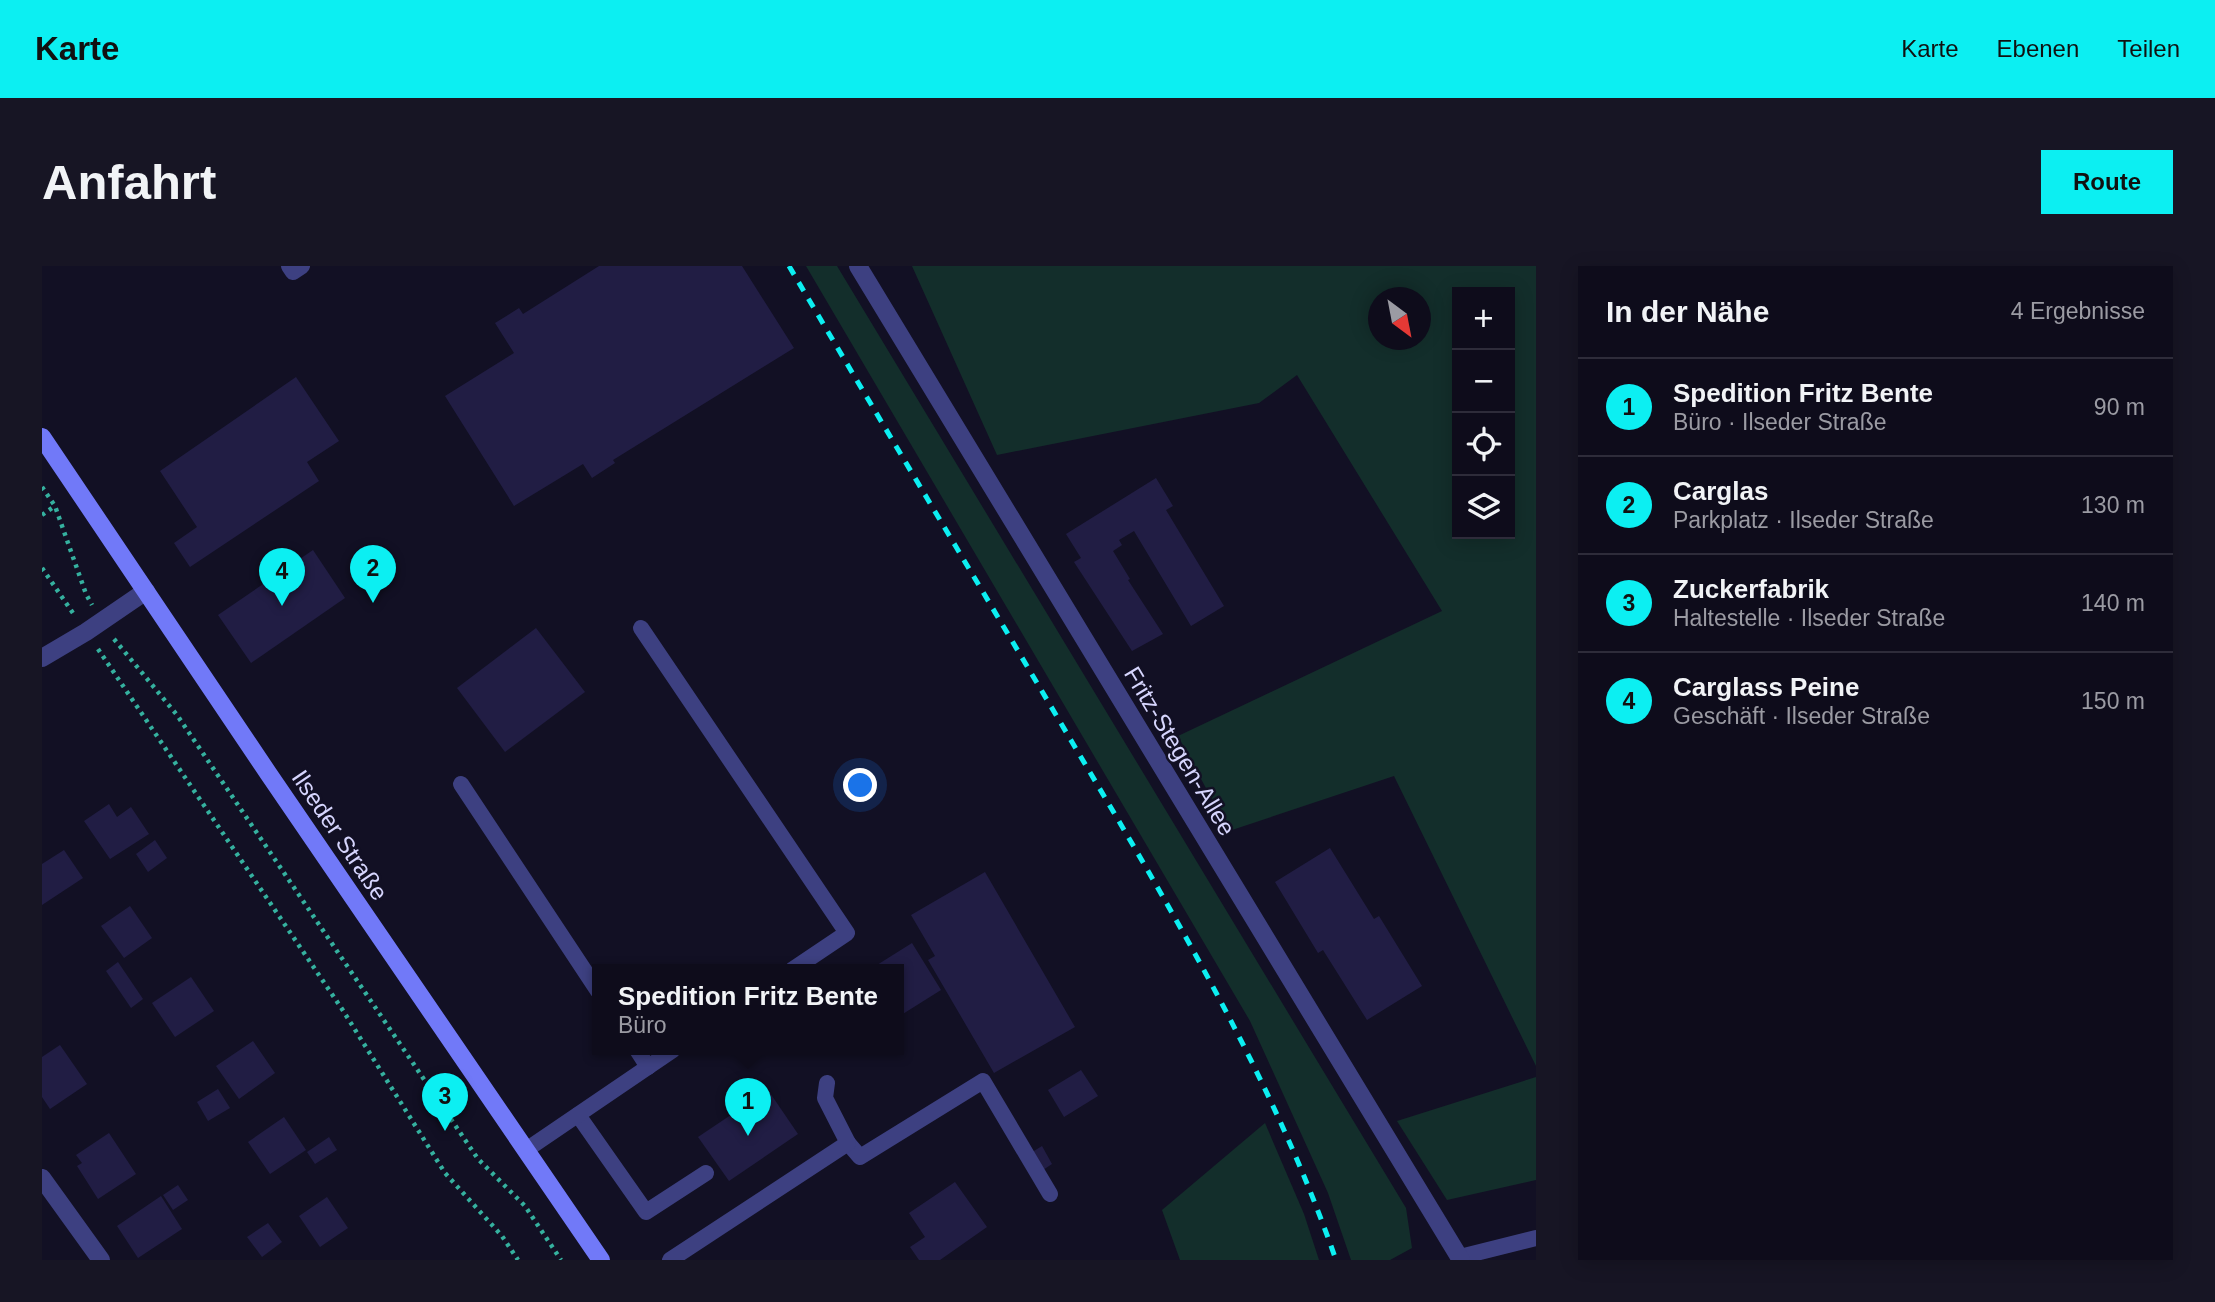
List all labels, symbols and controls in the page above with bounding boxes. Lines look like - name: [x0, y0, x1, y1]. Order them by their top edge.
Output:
- text: Karte: [35, 30, 119, 67]
- text: Karte: [1901, 35, 1959, 62]
- text: Ebenen: [1997, 35, 2079, 62]
- text: Teilen: [2117, 35, 2180, 62]
- button: Route: [2041, 150, 2173, 214]
- text: Anfahrt: [42, 155, 216, 209]
- north arrow: [1368, 287, 1431, 350]
- map controls: [1452, 287, 1515, 539]
- button: +: [1452, 287, 1515, 350]
- text: In der Nähe: [1606, 295, 1769, 328]
- text: 4 Ergebnisse: [2011, 298, 2145, 324]
- button: −: [1452, 350, 1515, 413]
- text: Spedition Fritz Bente: [1673, 378, 1933, 408]
- text: 1: [1623, 394, 1635, 420]
- text: 90 m: [2094, 394, 2145, 420]
- text: Büro · Ilseder Straße: [1673, 409, 1886, 435]
- button: locate: [1452, 413, 1515, 476]
- button: layers: [1452, 476, 1515, 539]
- text: Carglas: [1673, 476, 1768, 506]
- text: 2: [1623, 492, 1635, 518]
- text: 130 m: [2081, 492, 2145, 518]
- text: Parkplatz · Ilseder Straße: [1673, 507, 1934, 533]
- pin: 2: [350, 545, 396, 603]
- pin: 4: [259, 548, 305, 606]
- text: Zuckerfabrik: [1673, 574, 1829, 604]
- text: 3: [1623, 590, 1635, 616]
- text: 140 m: [2081, 590, 2145, 616]
- text: Haltestelle · Ilseder Straße: [1673, 605, 1945, 631]
- street label: Fritz-Stegen-Allee: [1119, 662, 1241, 840]
- text: Carglass Peine: [1673, 672, 1859, 702]
- text: 4: [1623, 688, 1635, 714]
- text: 150 m: [2081, 688, 2145, 714]
- text: Geschäft · Ilseder Straße: [1673, 703, 1930, 729]
- street label: Ilseder Straße: [287, 765, 393, 905]
- your location: [843, 768, 877, 802]
- popup: [592, 964, 904, 1055]
- text: Spedition Fritz Bente: [618, 981, 878, 1011]
- text: Büro: [618, 1012, 667, 1038]
- pin: 3: [422, 1073, 468, 1131]
- pin: 1: [725, 1078, 771, 1136]

